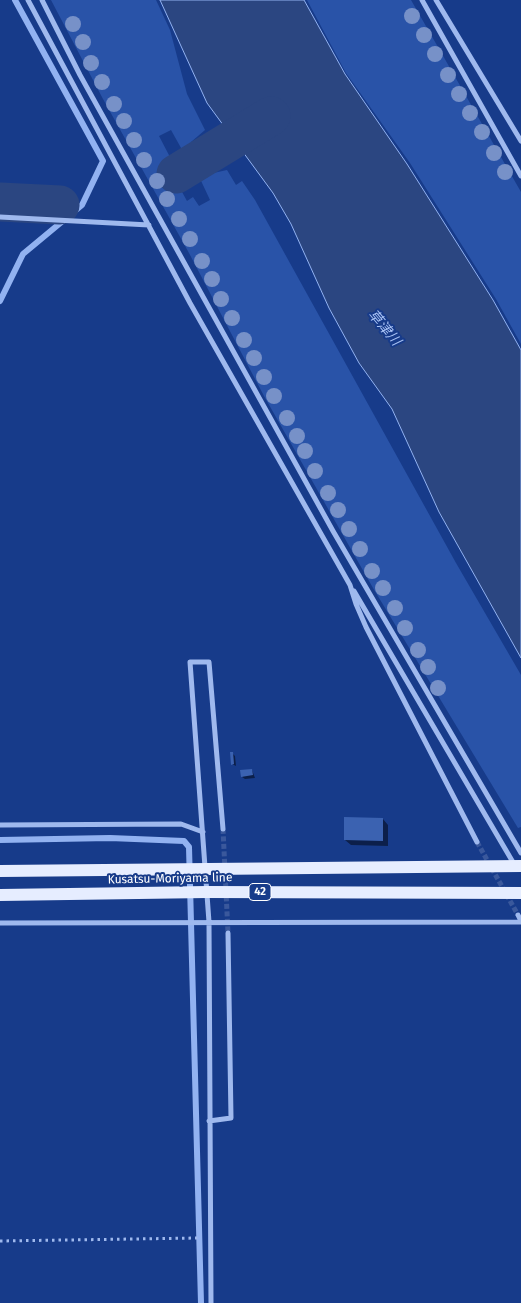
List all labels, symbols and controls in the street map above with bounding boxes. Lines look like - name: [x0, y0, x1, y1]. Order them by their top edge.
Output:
- water label: 草津川: [364, 307, 404, 349]
- street label: Kusatsu-Moriyama line: [107, 871, 233, 887]
- road number: 42: [249, 884, 271, 900]

